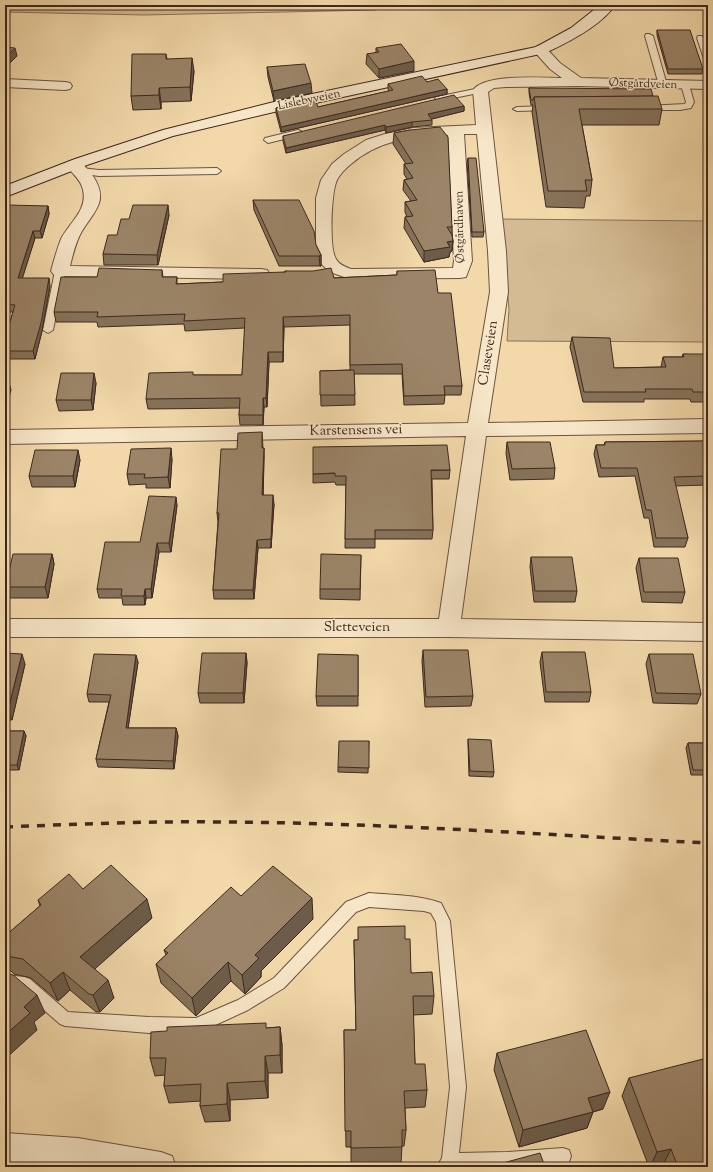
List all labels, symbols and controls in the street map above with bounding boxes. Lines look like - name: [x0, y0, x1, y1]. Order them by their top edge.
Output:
- street label: Østgårdveien: [608, 74, 678, 94]
- street label: Lislebyveien: [276, 85, 342, 115]
- street label: Østgårdhaven: [450, 191, 470, 263]
- street label: Claseveien: [474, 319, 504, 387]
- street label: Karstensens vei: [309, 420, 403, 442]
- street label: Sletteveien: [324, 618, 390, 638]

